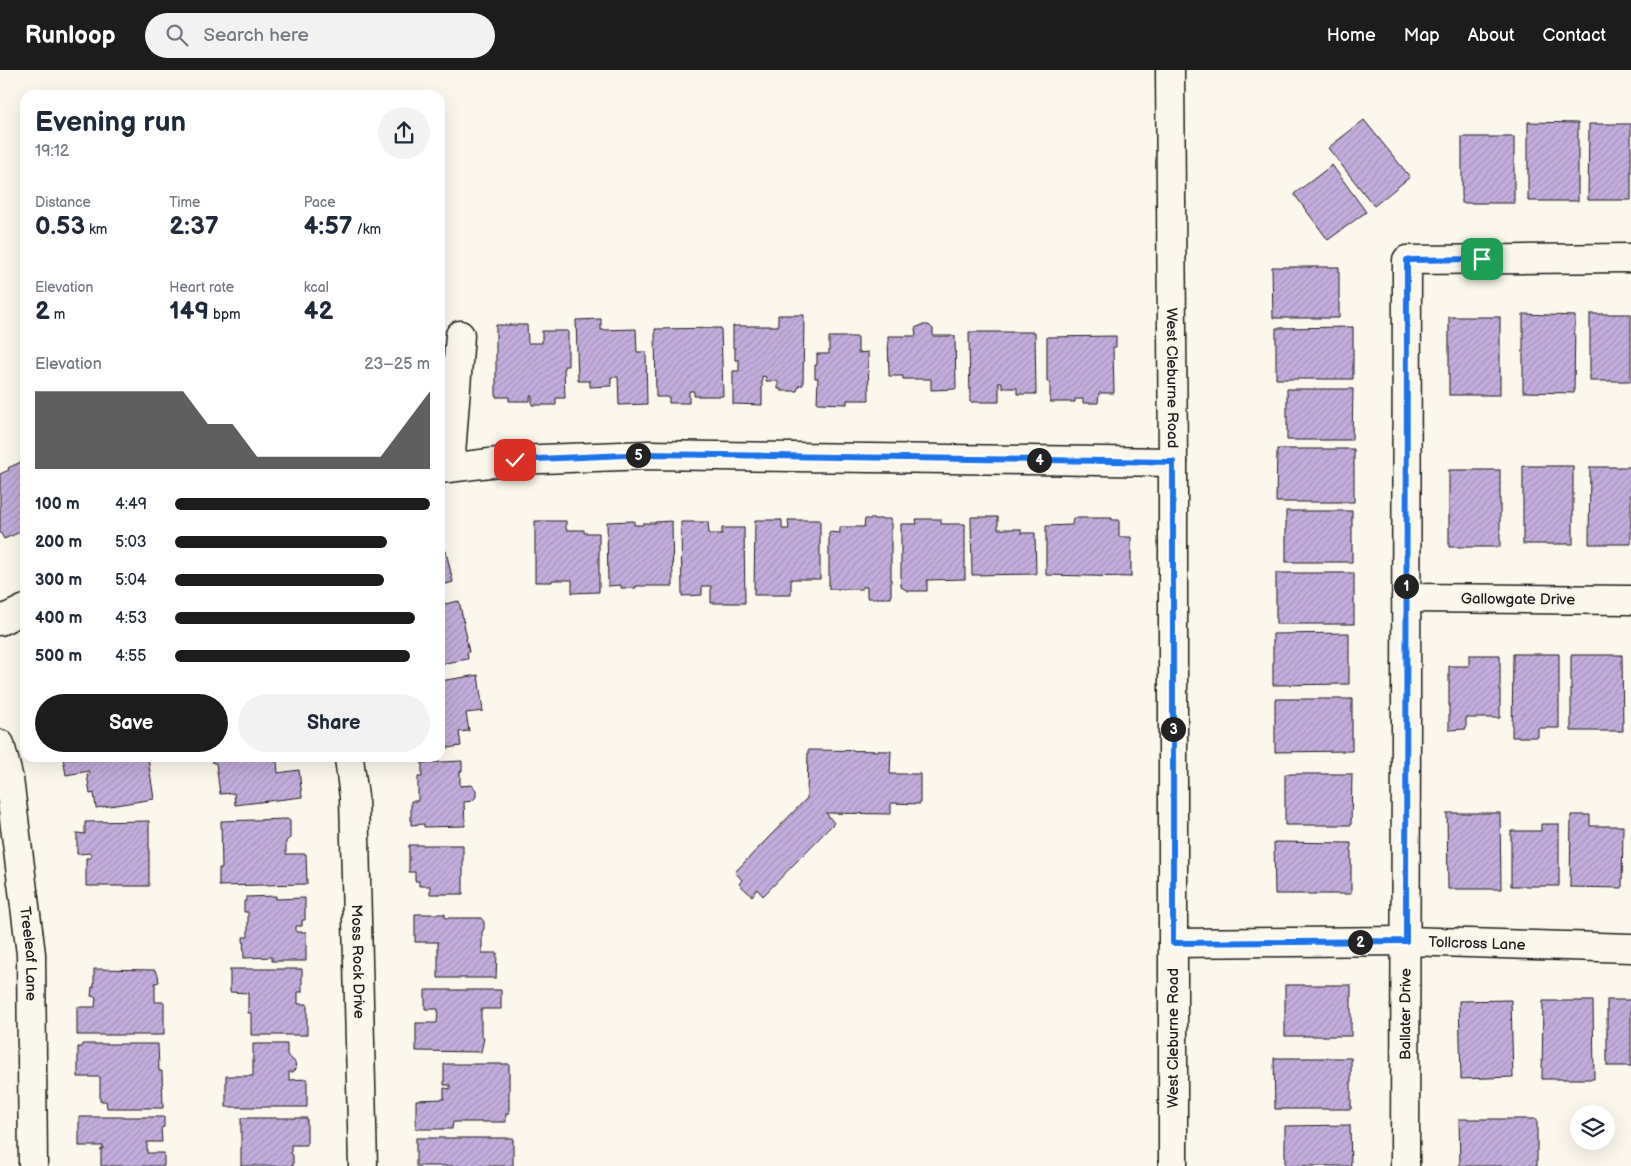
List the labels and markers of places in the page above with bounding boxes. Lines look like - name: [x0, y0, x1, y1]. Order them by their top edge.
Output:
- pin: [1461, 238, 1503, 280]
- pin: [494, 439, 536, 481]
- pin: 5: [626, 442, 650, 468]
- pin: 4: [1026, 448, 1052, 472]
- pin: 1: [1394, 574, 1418, 598]
- pin: 3: [1160, 716, 1186, 742]
- pin: 2: [1348, 930, 1372, 954]

